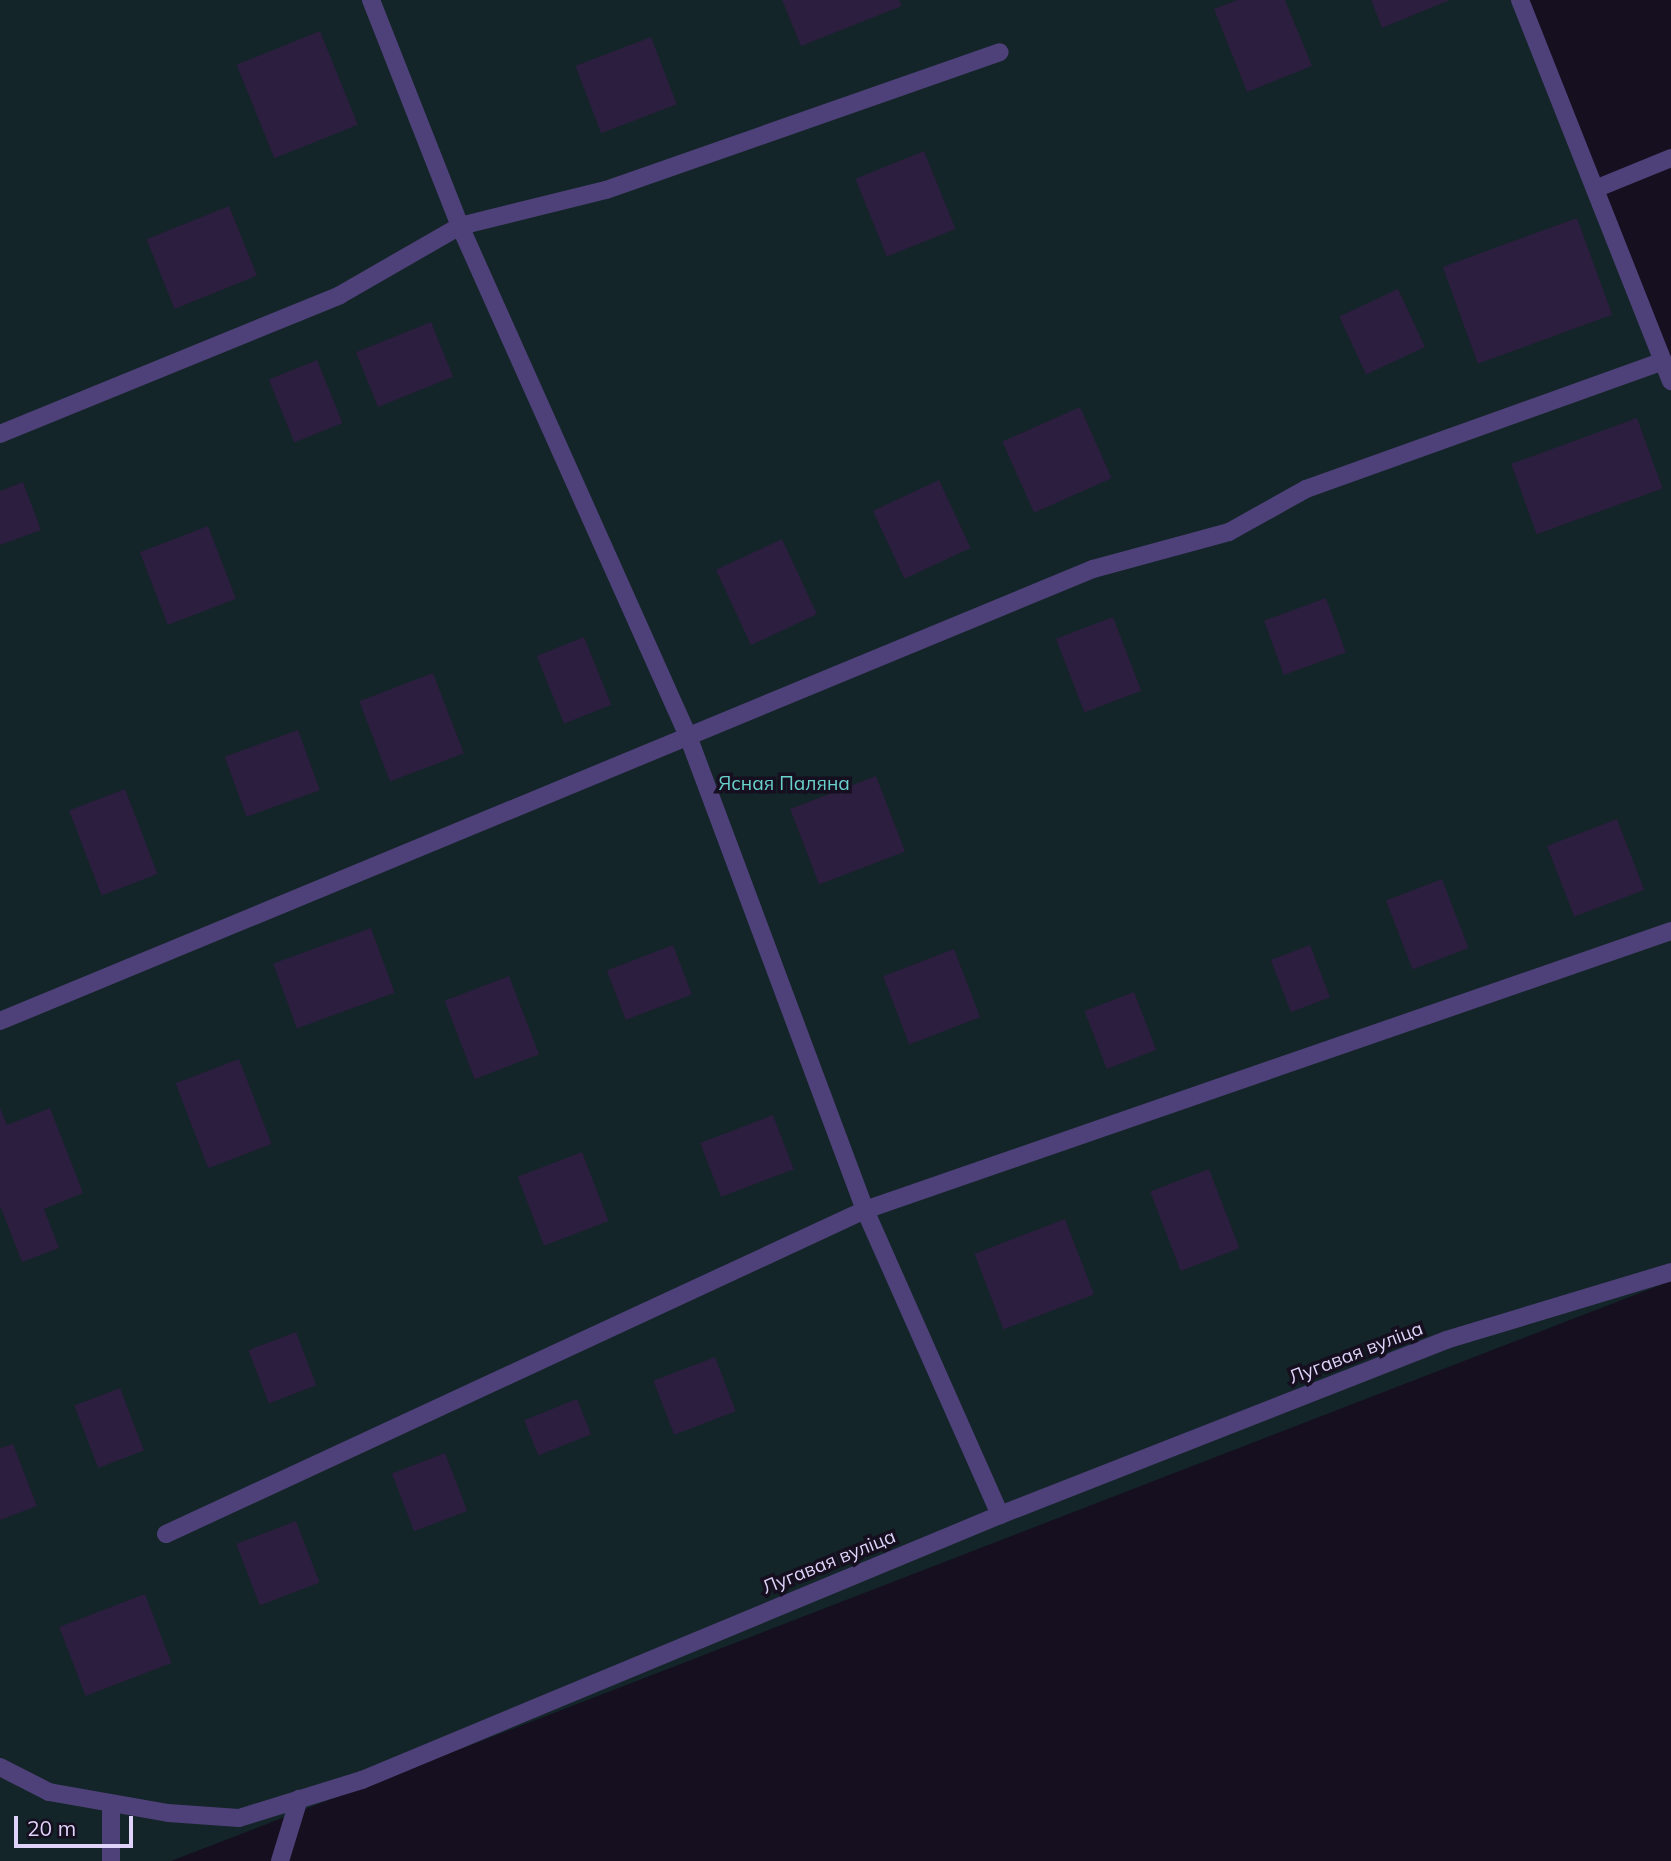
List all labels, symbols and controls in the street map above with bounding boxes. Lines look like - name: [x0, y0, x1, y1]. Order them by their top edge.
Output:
- park label: Ясная Паляна: [718, 773, 850, 795]
- street label: Лугавая вуліца: [1286, 1317, 1426, 1389]
- street label: Лугавая вуліца: [759, 1525, 899, 1599]
- scale bar: [18, 1801, 136, 1845]
- text: 20 m: [27, 1815, 76, 1841]

